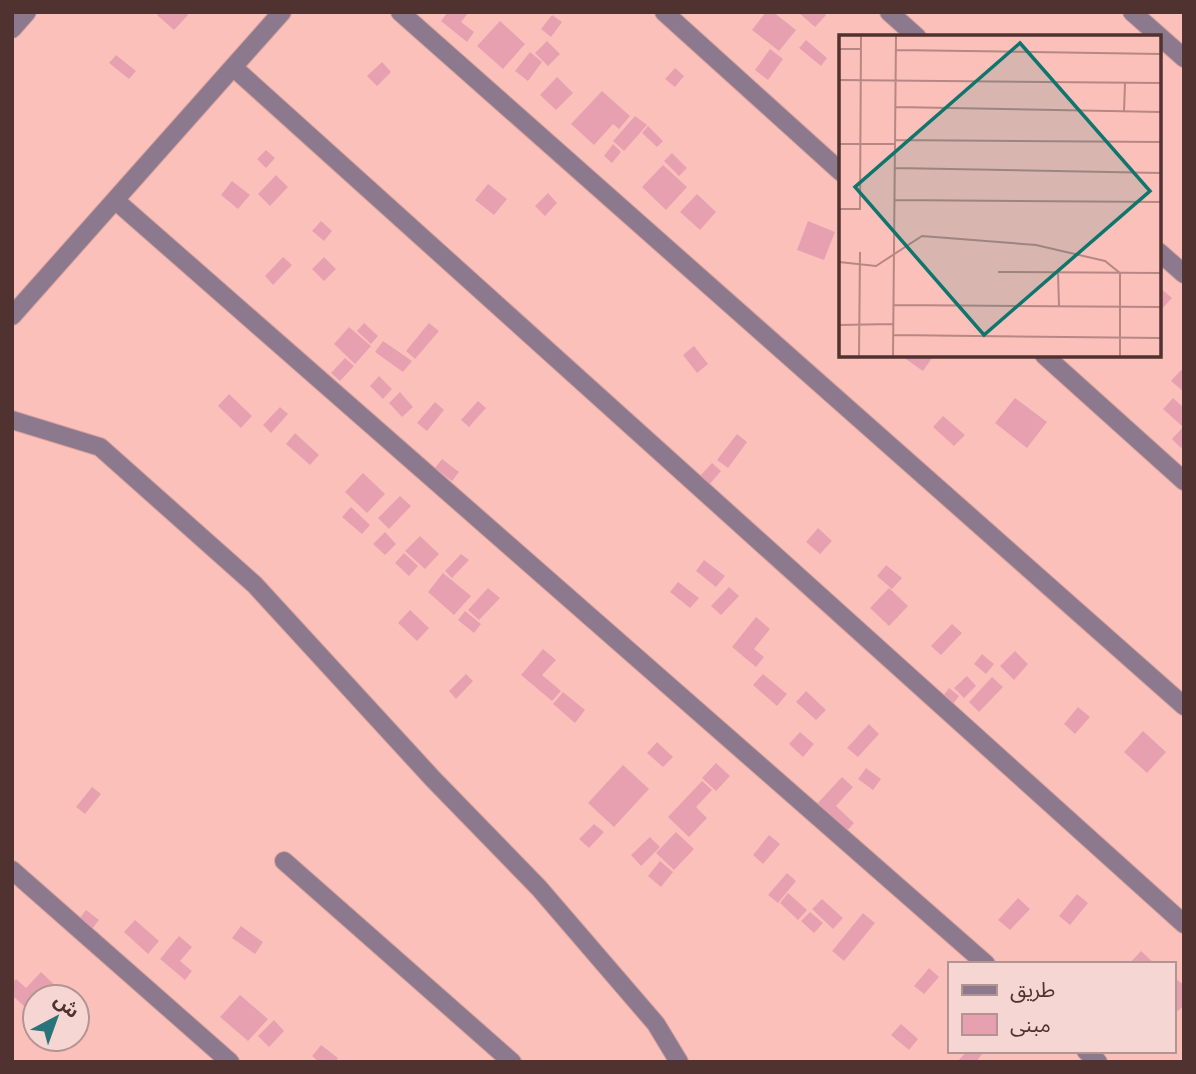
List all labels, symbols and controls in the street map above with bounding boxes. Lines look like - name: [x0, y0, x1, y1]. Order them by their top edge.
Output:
- inset map: [839, 35, 1161, 357]
- legend: [948, 962, 1175, 1053]
- text: طريق: [1010, 975, 1055, 1003]
- north arrow: [21, 983, 91, 1053]
- text: ش: [49, 987, 86, 1023]
- text: مبنى: [1010, 1010, 1051, 1038]

